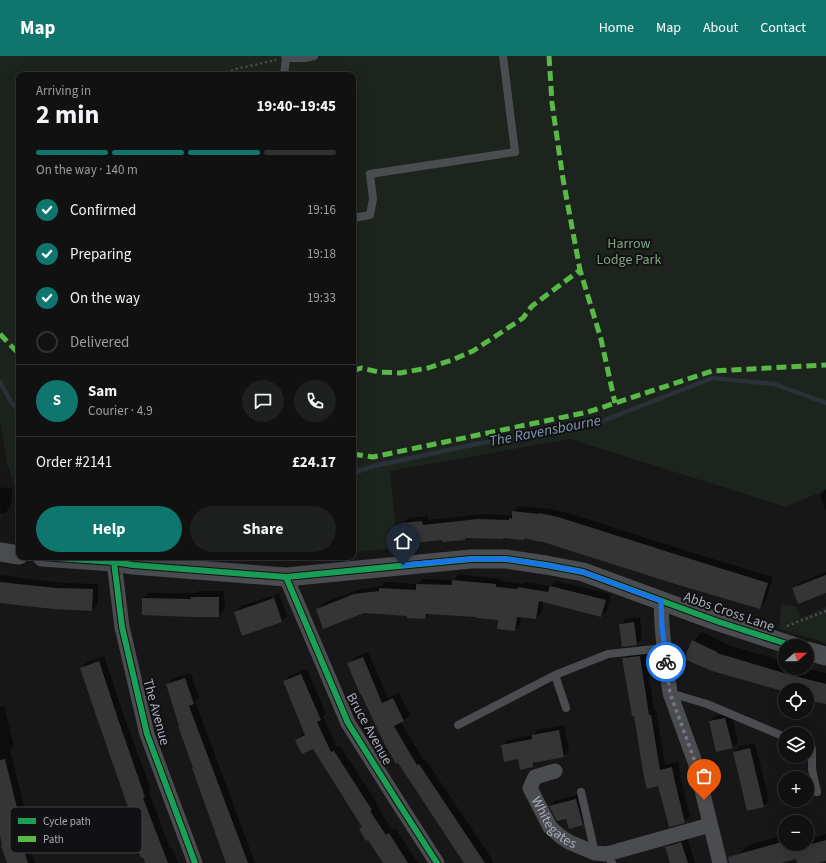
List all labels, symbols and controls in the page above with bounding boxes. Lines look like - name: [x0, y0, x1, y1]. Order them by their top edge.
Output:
- text: Map: [20, 15, 55, 42]
- text: Home: [599, 18, 634, 38]
- text: Map: [656, 18, 681, 38]
- text: About: [703, 18, 738, 38]
- text: Contact: [760, 18, 806, 38]
- text: Arriving in: [36, 82, 91, 100]
- text: 2 min: [36, 96, 99, 133]
- text: 19:40–19:45: [256, 96, 336, 117]
- text: On the way · 140 m: [36, 161, 138, 179]
- icon: check: [36, 199, 58, 221]
- text: Confirmed: [70, 200, 136, 221]
- text: 19:16: [307, 201, 336, 219]
- park label: Harrow Lodge Park: [597, 234, 661, 270]
- icon: check: [36, 243, 58, 265]
- text: Preparing: [70, 244, 131, 265]
- text: 19:18: [307, 245, 336, 263]
- icon: check: [36, 287, 58, 309]
- text: On the way: [70, 288, 140, 309]
- text: 19:33: [307, 289, 336, 307]
- text: Delivered: [70, 332, 129, 353]
- button: chat: [242, 380, 284, 422]
- button: phone: [294, 380, 336, 422]
- text: Sam: [88, 381, 117, 402]
- text: S: [53, 390, 61, 411]
- text: Courier · 4.9: [88, 402, 153, 420]
- water label: The Ravensbourne: [487, 410, 603, 452]
- text: Order #2141: [36, 452, 112, 473]
- text: £24.17: [292, 452, 336, 473]
- button: Help: [36, 506, 182, 552]
- button: Share: [190, 506, 336, 552]
- pin: [386, 524, 420, 565]
- icon: home: [392, 530, 414, 552]
- street label: Abbs Cross Lane: [681, 587, 777, 637]
- north arrow: [778, 639, 814, 675]
- map controls: [778, 639, 814, 851]
- courier: [646, 642, 686, 682]
- icon: bike: [655, 651, 677, 673]
- street label: The Avenue: [138, 677, 174, 747]
- button: locate: [778, 683, 814, 719]
- street label: Bruce Avenue: [341, 689, 397, 769]
- button: layers: [778, 727, 814, 763]
- pin: [687, 759, 721, 800]
- icon: bag: [693, 765, 715, 787]
- button: +: [778, 771, 814, 807]
- street label: Whitegates: [526, 793, 580, 854]
- legend: [10, 807, 142, 853]
- text: Cycle path: [43, 814, 91, 829]
- button: −: [778, 815, 814, 851]
- text: Path: [43, 832, 64, 847]

